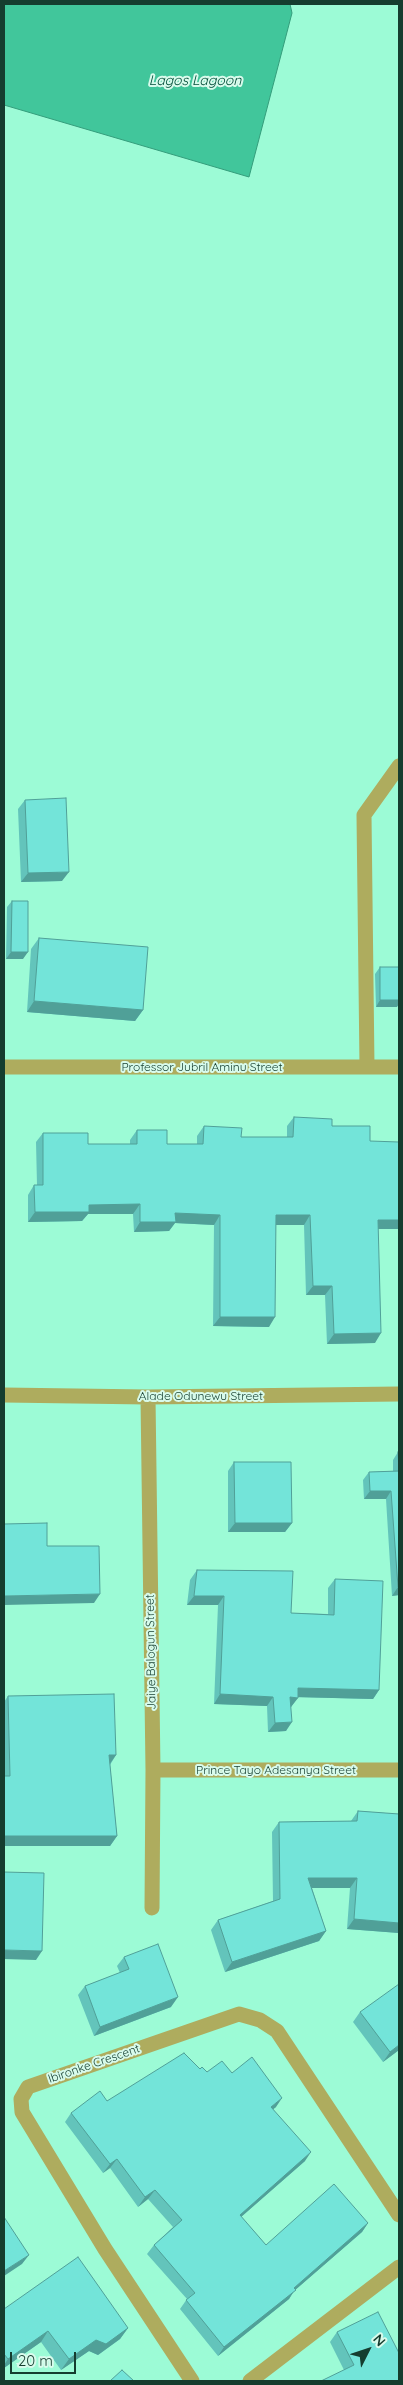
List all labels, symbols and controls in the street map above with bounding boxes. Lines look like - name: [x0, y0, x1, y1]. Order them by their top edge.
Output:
- water label: Lagos Lagoon: [149, 73, 241, 89]
- street label: Professor Jubril Aminu Street: [121, 1060, 283, 1074]
- street label: Alade Odunewu Street: [139, 1389, 263, 1403]
- street label: Jaiye Balogun Street: [143, 1594, 159, 1710]
- street label: Prince Tayo Adesanya Street: [196, 1763, 356, 1777]
- street label: Ibironke Crescent: [46, 2042, 142, 2086]
- north arrow: [343, 2325, 393, 2375]
- text: N: [369, 2330, 389, 2350]
- scale bar: [12, 2342, 79, 2374]
- text: 20 m: [18, 2351, 53, 2370]

